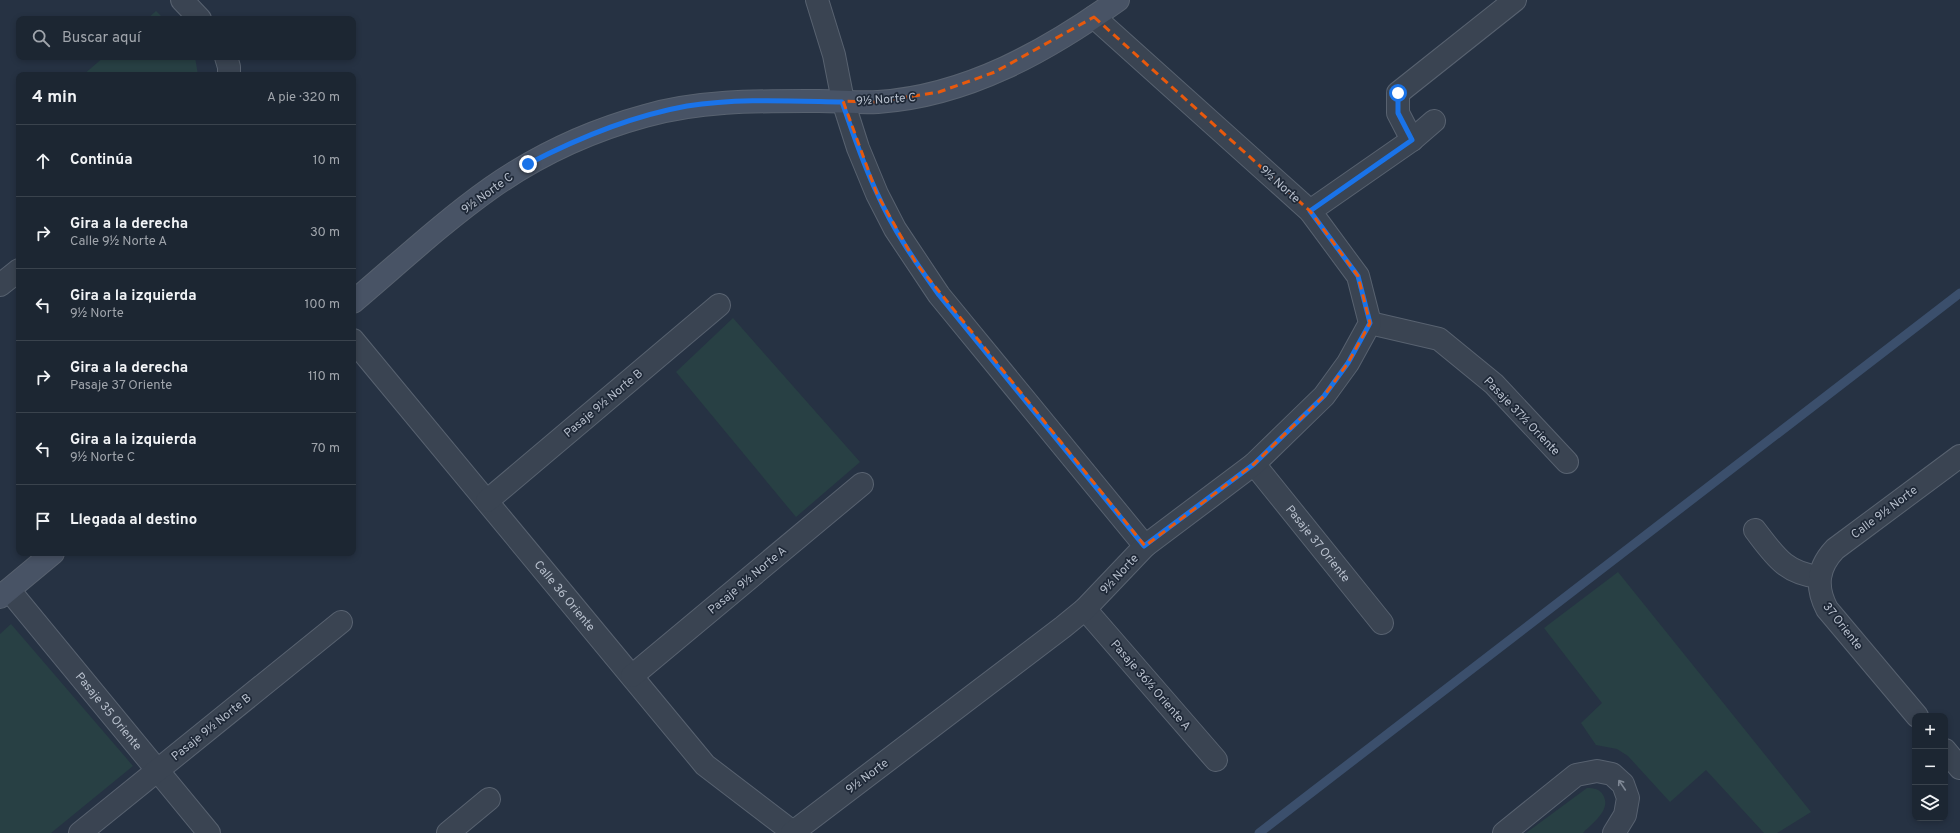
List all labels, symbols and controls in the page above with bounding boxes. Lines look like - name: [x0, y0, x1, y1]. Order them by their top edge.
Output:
- search box: [16, 16, 356, 60]
- icon: search: [30, 27, 52, 49]
- text: Buscar aquí: [62, 29, 141, 48]
- route start: [1389, 84, 1407, 102]
- text: 4 min: [32, 87, 77, 109]
- text: A pie · 320 m: [267, 90, 340, 106]
- street label: 9½ Norte C: [855, 90, 917, 110]
- icon: ahead: [32, 150, 54, 172]
- text: Continúa: [70, 151, 132, 170]
- text: 10 m: [313, 153, 340, 169]
- route end: [519, 155, 537, 173]
- street label: 9½ Norte: [1256, 162, 1303, 207]
- street label: 9½ Norte C: [459, 170, 517, 218]
- text: Gira a la derecha: [70, 215, 188, 234]
- icon: right: [32, 222, 54, 244]
- text: 30 m: [310, 225, 340, 241]
- text: Calle 9½ Norte A: [70, 234, 167, 250]
- text: Gira a la izquierda: [70, 287, 197, 306]
- icon: left: [32, 294, 54, 316]
- text: 100 m: [304, 297, 340, 313]
- text: 9½ Norte: [70, 306, 124, 322]
- text: Gira a la derecha: [70, 359, 188, 378]
- icon: right: [32, 366, 54, 388]
- street label: Pasaje 9½ Norte B: [561, 366, 647, 442]
- text: 110 m: [308, 369, 340, 385]
- street label: Pasaje 37½ Oriente: [1480, 374, 1563, 459]
- text: Pasaje 37 Oriente: [70, 378, 172, 394]
- text: Gira a la izquierda: [70, 431, 197, 450]
- icon: left: [32, 438, 54, 460]
- text: 70 m: [311, 441, 340, 457]
- text: 9½ Norte C: [70, 450, 135, 466]
- street label: Calle 9½ Norte: [1848, 483, 1921, 543]
- street label: Pasaje 37 Oriente: [1281, 502, 1353, 586]
- icon: arrive: [32, 510, 54, 532]
- text: Llegada al destino: [70, 511, 197, 530]
- street label: Pasaje 9½ Norte A: [705, 543, 790, 618]
- street label: 9½ Norte: [1097, 551, 1142, 598]
- street label: Calle 36 Oriente: [530, 558, 598, 635]
- street label: 37 Oriente: [1819, 600, 1866, 654]
- street label: Pasaje 36½ Oriente A: [1106, 637, 1194, 734]
- street label: Pasaje 35 Oriente: [71, 670, 145, 754]
- street label: Pasaje 9½ Norte B: [168, 691, 255, 765]
- map controls: [1912, 713, 1948, 821]
- button: +: [1912, 713, 1948, 749]
- button: −: [1912, 749, 1948, 785]
- street label: 9½ Norte: [843, 755, 892, 798]
- one-way arrow: [1618, 780, 1626, 791]
- button: layers: [1912, 785, 1948, 821]

